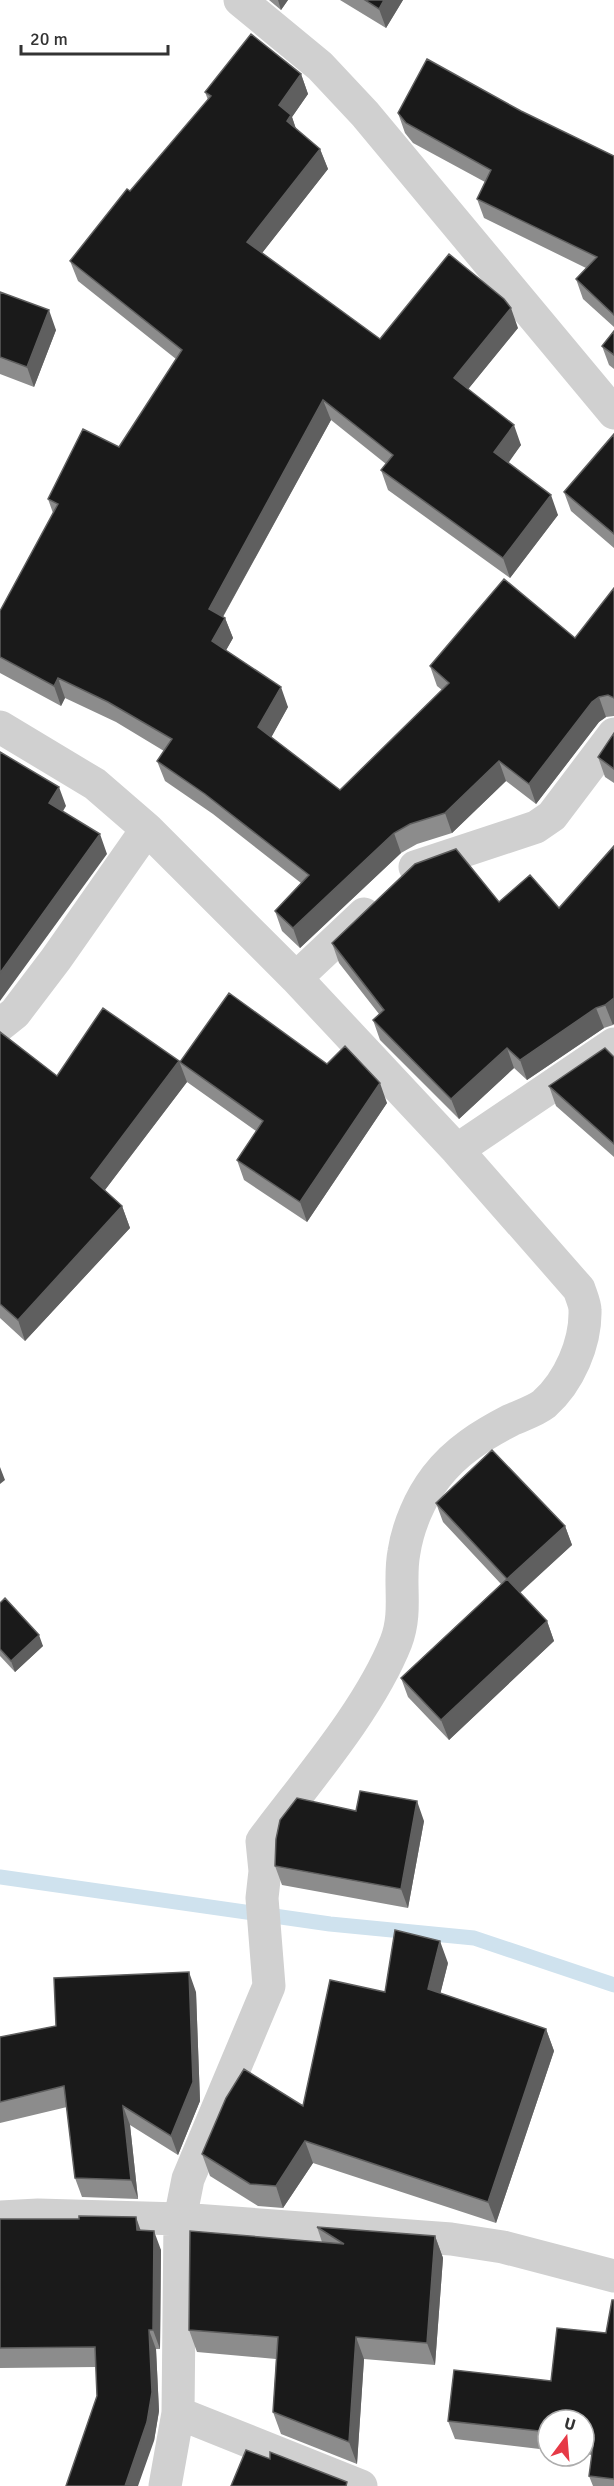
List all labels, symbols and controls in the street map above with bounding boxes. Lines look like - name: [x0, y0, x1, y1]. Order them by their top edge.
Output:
- scale bar: [21, 18, 168, 56]
- text: 20 m: [30, 28, 68, 50]
- north arrow: [536, 2408, 596, 2468]
- text: U: [562, 2413, 578, 2436]

